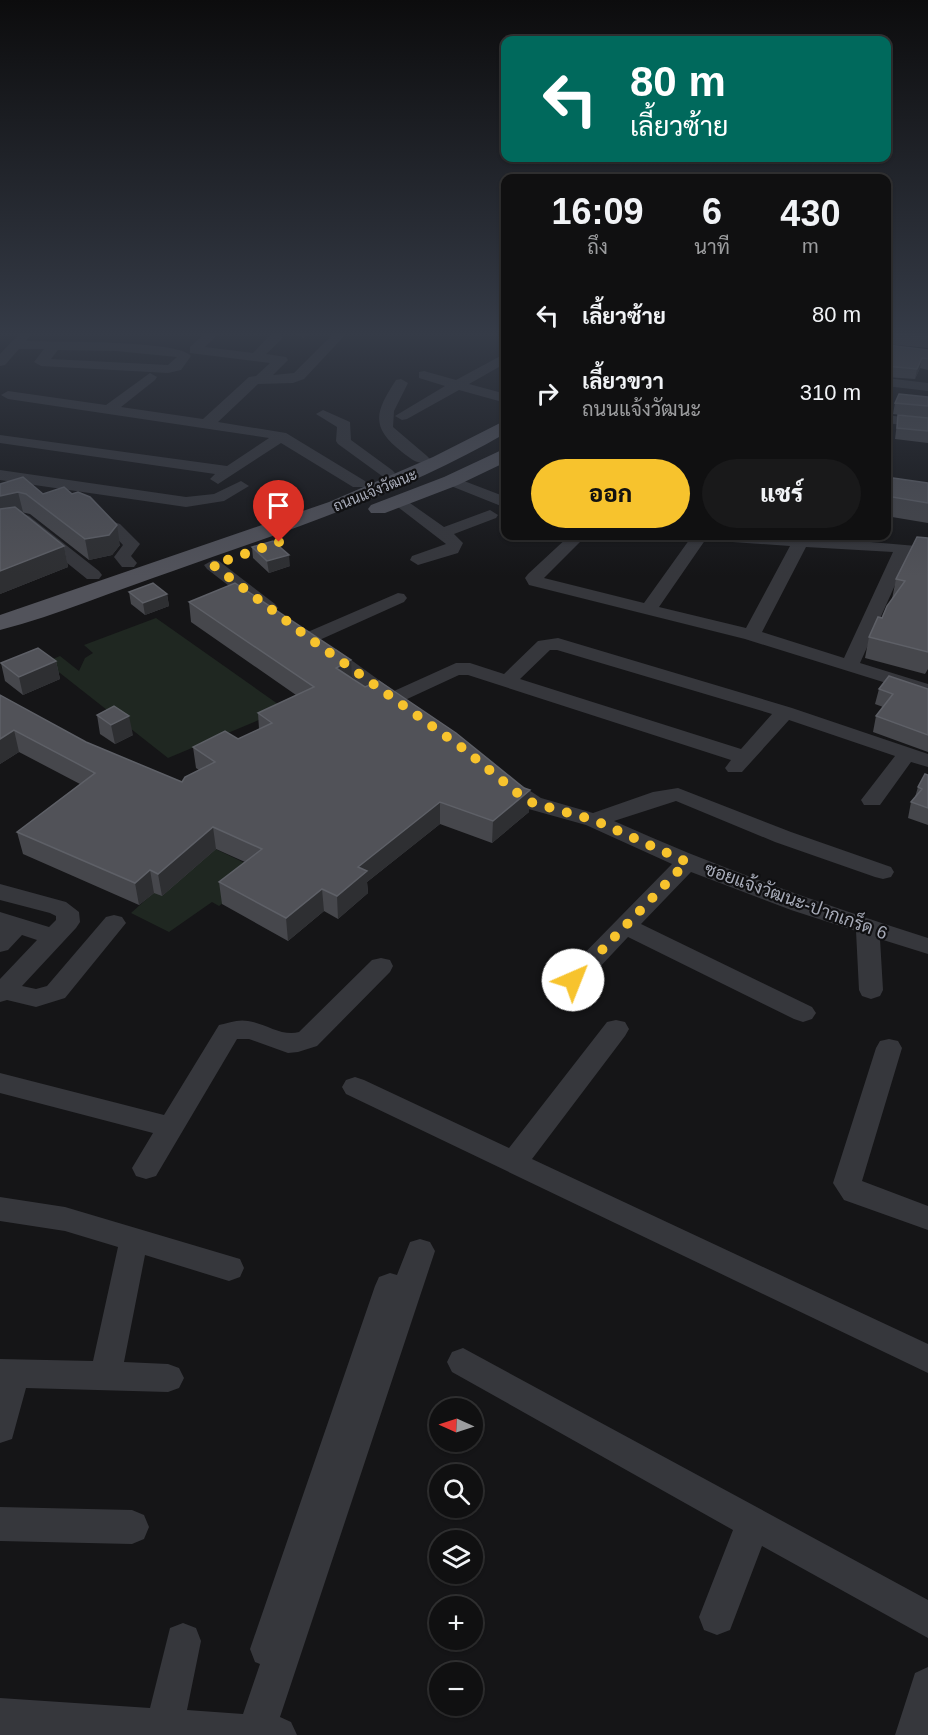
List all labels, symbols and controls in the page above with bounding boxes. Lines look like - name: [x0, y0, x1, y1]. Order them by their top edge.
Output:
- text: 80 m: [630, 58, 726, 105]
- icon: left: [531, 60, 609, 138]
- text: เลี้ยวซ้าย: [630, 112, 728, 142]
- text: 16:09: [552, 191, 644, 232]
- text: 6: [702, 191, 722, 232]
- text: 430: [780, 193, 840, 234]
- text: m: [802, 235, 819, 257]
- text: ถึง: [587, 236, 608, 258]
- text: นาที: [694, 236, 730, 258]
- icon: left: [531, 299, 564, 332]
- text: 80 m: [812, 302, 861, 327]
- text: เลี้ยวซ้าย: [582, 304, 666, 329]
- text: เลี้ยวขวา: [582, 369, 664, 394]
- icon: right: [531, 377, 564, 410]
- text: 310 m: [800, 380, 861, 405]
- text: ถนนแจ้งวัฒนะ: [582, 398, 701, 420]
- button: ออก: [531, 459, 690, 528]
- button: แชร์: [702, 459, 861, 528]
- street label: ถนนแจ้งวัฒนะ: [330, 464, 420, 515]
- pin: [253, 480, 304, 542]
- icon: arrive: [262, 489, 295, 522]
- street label: ซอยแจ้งวัฒนะ-ปากเกร็ด 6: [702, 855, 891, 943]
- position arrow: [541, 948, 605, 1012]
- north arrow: [429, 1398, 483, 1452]
- map controls: [429, 1398, 483, 1716]
- button: search: [429, 1464, 483, 1518]
- button: layers: [429, 1530, 483, 1584]
- button: +: [429, 1596, 483, 1650]
- button: −: [429, 1662, 483, 1716]

